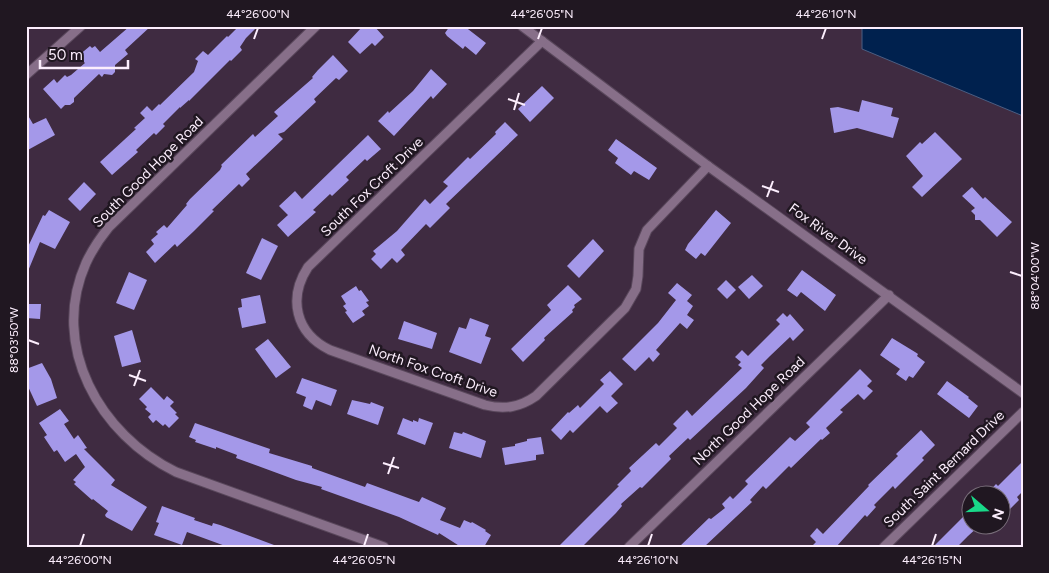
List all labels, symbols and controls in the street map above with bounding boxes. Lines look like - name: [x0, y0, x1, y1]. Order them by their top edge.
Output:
- text: 44°26'00"N: [226, 7, 290, 21]
- text: 44°26'05"N: [511, 7, 573, 21]
- text: 44°26'10"N: [795, 7, 857, 21]
- scale bar: [40, 38, 128, 70]
- text: 50 m: [48, 46, 83, 64]
- street label: South Good Hope Road: [89, 113, 207, 231]
- street label: South Fox Croft Drive: [317, 133, 427, 240]
- street label: Fox River Drive: [785, 200, 871, 268]
- text: 88°04'00"W: [1028, 242, 1042, 310]
- text: 88°03'50"W: [7, 307, 21, 373]
- street label: North Fox Croft Drive: [366, 341, 500, 401]
- street label: North Good Hope Road: [689, 353, 809, 469]
- street label: South Saint Bernard Drive: [880, 407, 1008, 531]
- north arrow: [962, 486, 1012, 536]
- text: N: [988, 506, 1008, 522]
- text: 44°26'00"N: [48, 553, 112, 567]
- text: 44°26'05"N: [333, 553, 395, 567]
- text: 44°26'10"N: [617, 553, 679, 567]
- text: 44°26'15"N: [902, 553, 962, 567]

